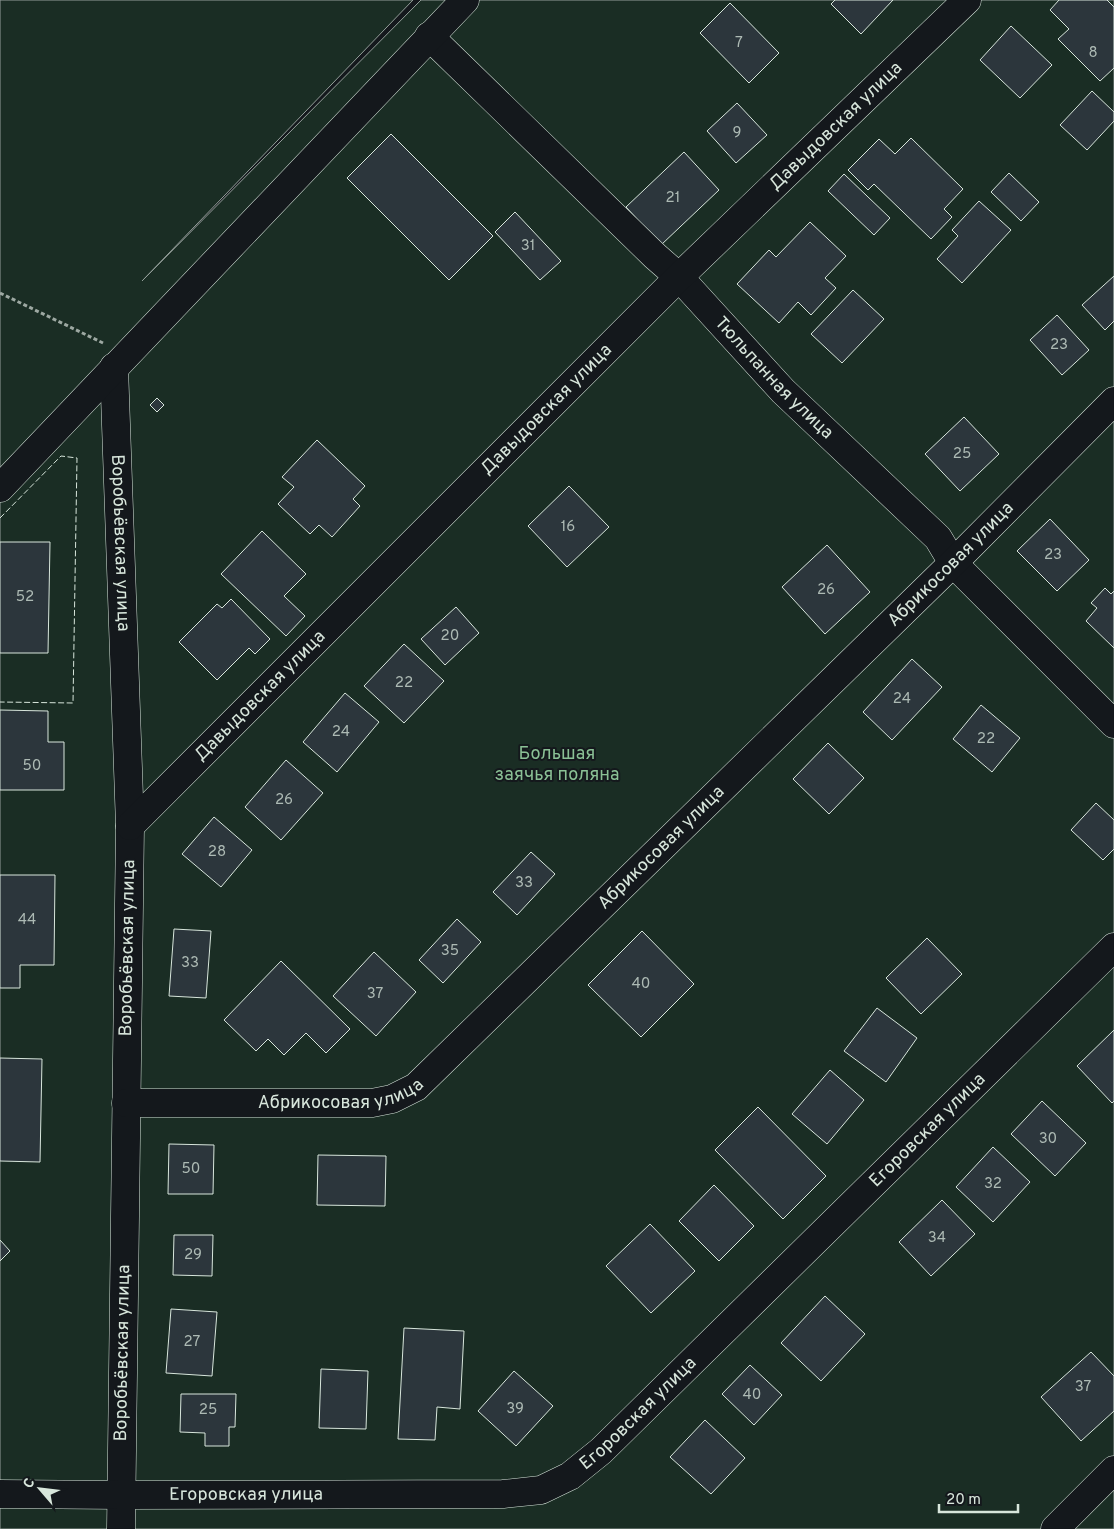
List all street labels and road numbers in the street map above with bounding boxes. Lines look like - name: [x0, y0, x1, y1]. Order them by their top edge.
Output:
- street label: Давыдовская улица: [764, 57, 907, 196]
- street label: Тюльпанная улица: [709, 312, 838, 444]
- street label: Давыдовская улица: [476, 339, 617, 480]
- street label: Воробьёвская улица: [106, 454, 135, 632]
- street label: Абрикосовая улица: [883, 497, 1019, 632]
- street label: Давыдовская улица: [190, 625, 331, 766]
- street label: Абрикосовая улица: [593, 781, 730, 915]
- street label: Воробьёвская улица: [115, 859, 141, 1037]
- street label: Егоровская улица: [864, 1068, 991, 1192]
- street label: Абрикосовая улица: [258, 1074, 429, 1115]
- street label: Воробьёвская улица: [110, 1264, 136, 1442]
- street label: Егоровская улица: [575, 1352, 702, 1475]
- street label: Егоровская улица: [169, 1483, 323, 1506]

